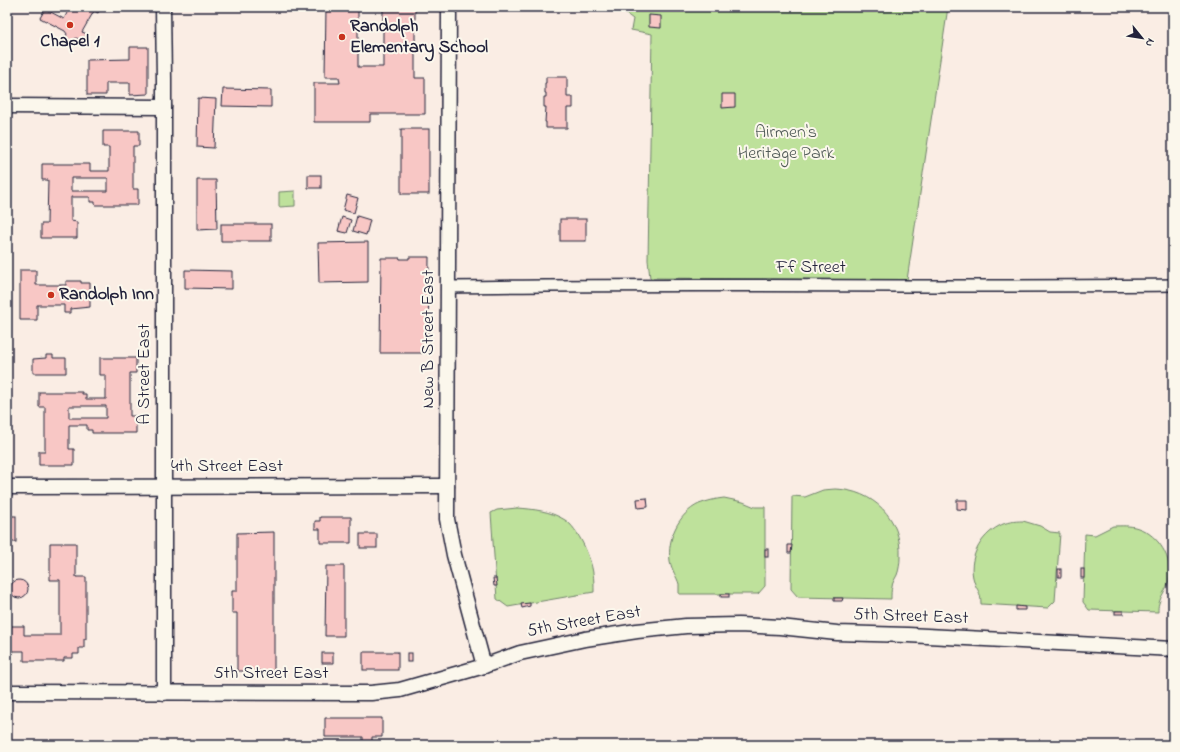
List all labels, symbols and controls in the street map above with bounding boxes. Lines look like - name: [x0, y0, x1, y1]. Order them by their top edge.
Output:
- place label: Randolph Elementary School: [350, 14, 488, 62]
- north arrow: [1122, 18, 1162, 58]
- marker: Chapel 1: [65, 20, 75, 30]
- place label: Chapel 1: [40, 29, 100, 55]
- marker: Randolph Elementary School: [337, 32, 347, 42]
- text: N: [1141, 35, 1159, 50]
- park label: Airmen's Heritage Park: [738, 120, 834, 168]
- street label: Ff Street: [775, 255, 846, 281]
- street label: New B Street East: [416, 270, 442, 408]
- place label: Randolph Inn: [59, 282, 154, 308]
- marker: Randolph Inn: [46, 290, 56, 300]
- street label: A Street East: [132, 323, 158, 425]
- street label: 4th Street East: [171, 454, 283, 480]
- street label: 5th Street East: [525, 599, 643, 645]
- street label: 5th Street East: [853, 602, 969, 632]
- street label: 5th Street East: [213, 661, 329, 687]

